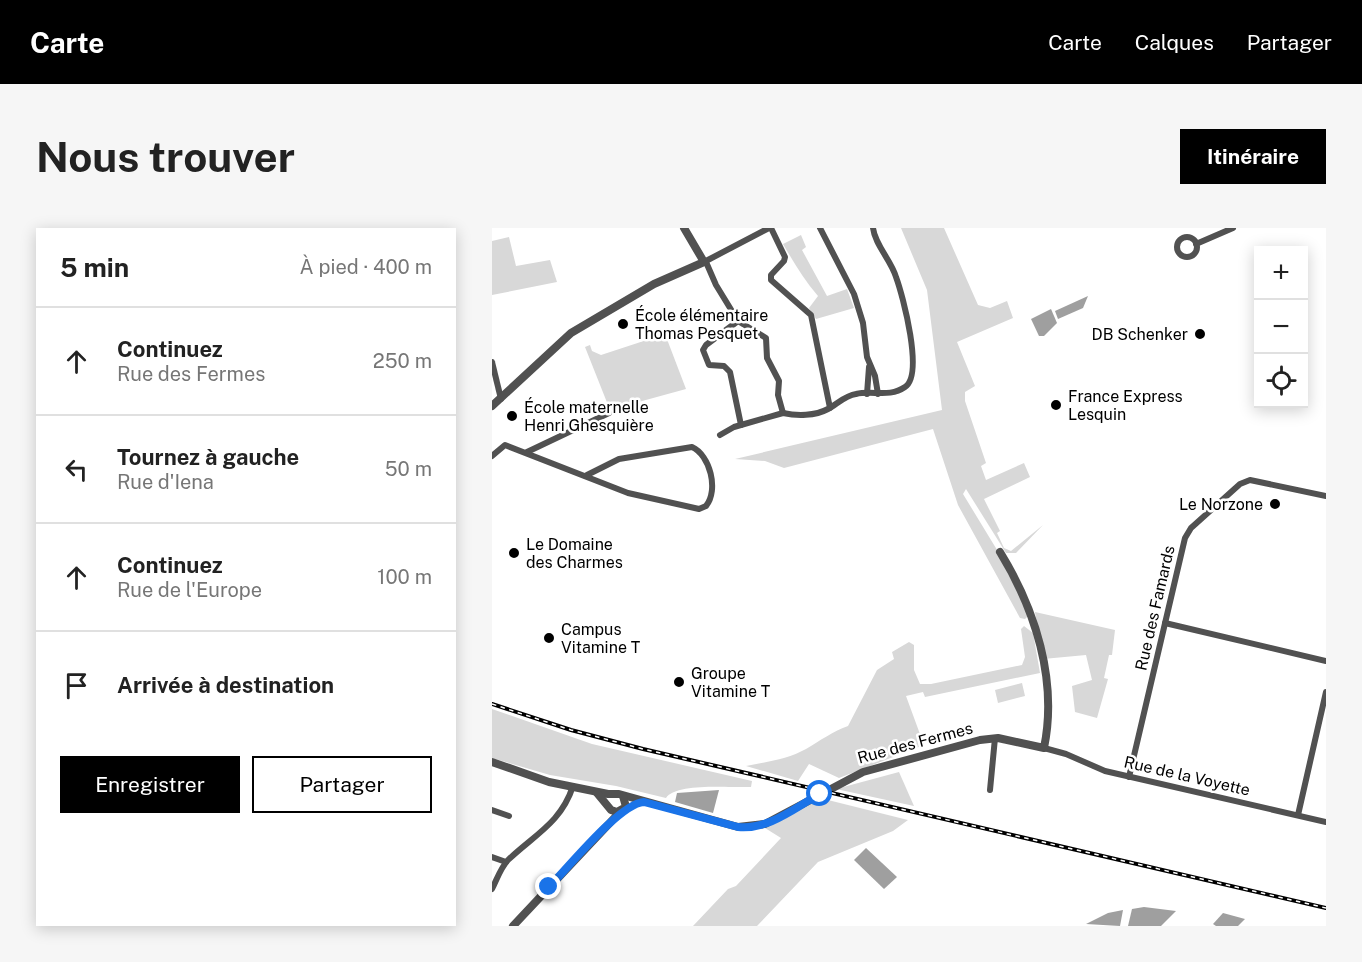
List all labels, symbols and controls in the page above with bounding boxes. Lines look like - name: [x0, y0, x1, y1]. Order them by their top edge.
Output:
- text: Carte: [30, 26, 104, 59]
- text: Carte: [1048, 30, 1102, 55]
- text: Calques: [1135, 30, 1214, 55]
- text: Partager: [1247, 30, 1332, 55]
- button: Itinéraire: [1180, 129, 1326, 184]
- text: Nous trouver: [36, 132, 295, 181]
- map controls: [1254, 246, 1308, 408]
- button: +: [1254, 246, 1308, 300]
- text: 5 min: [60, 252, 129, 283]
- text: À pied · 400 m: [300, 255, 432, 279]
- button: −: [1254, 300, 1308, 354]
- place label: École élémentaire Thomas Pesquet: [635, 305, 768, 343]
- marker: École élémentaire Thomas Pesquet: [616, 317, 630, 331]
- place label: DB Schenker: [1092, 325, 1188, 344]
- marker: DB Schenker: [1193, 327, 1207, 341]
- text: Continuez: [117, 336, 223, 362]
- icon: ahead: [60, 345, 93, 378]
- text: 250 m: [373, 349, 432, 373]
- button: locate: [1254, 354, 1308, 408]
- text: Rue des Fermes: [117, 362, 265, 386]
- place label: France Express Lesquin: [1068, 387, 1183, 424]
- place label: École maternelle Henri Ghesquière: [524, 397, 654, 435]
- marker: France Express Lesquin: [1049, 398, 1063, 412]
- marker: École maternelle Henri Ghesquière: [505, 409, 519, 423]
- text: Tournez à gauche: [117, 444, 299, 470]
- icon: left: [60, 453, 93, 486]
- text: 50 m: [385, 457, 432, 481]
- text: Rue d'Iena: [117, 470, 214, 494]
- place label: Le Norzone: [1179, 495, 1263, 514]
- marker: Le Norzone: [1268, 497, 1282, 511]
- place label: Le Domaine des Charmes: [526, 535, 623, 572]
- street label: Rue des Famards: [1131, 544, 1179, 672]
- marker: Le Domaine des Charmes: [507, 546, 521, 560]
- text: Continuez: [117, 552, 223, 578]
- icon: ahead: [60, 561, 93, 594]
- text: 100 m: [377, 565, 432, 589]
- text: Rue de l'Europe: [117, 578, 262, 602]
- place label: Campus Vitamine T: [561, 620, 641, 657]
- marker: Campus Vitamine T: [542, 631, 556, 645]
- place label: Groupe Vitamine T: [691, 664, 771, 701]
- icon: arrive: [60, 669, 93, 702]
- text: Arrivée à destination: [117, 672, 334, 698]
- marker: Groupe Vitamine T: [672, 675, 686, 689]
- street label: Rue des Fermes: [855, 718, 975, 768]
- street label: Rue de la Voyette: [1122, 752, 1252, 800]
- button: Enregistrer: [60, 756, 240, 813]
- button: Partager: [252, 756, 432, 813]
- route start: [806, 780, 832, 806]
- route end: [535, 873, 561, 899]

